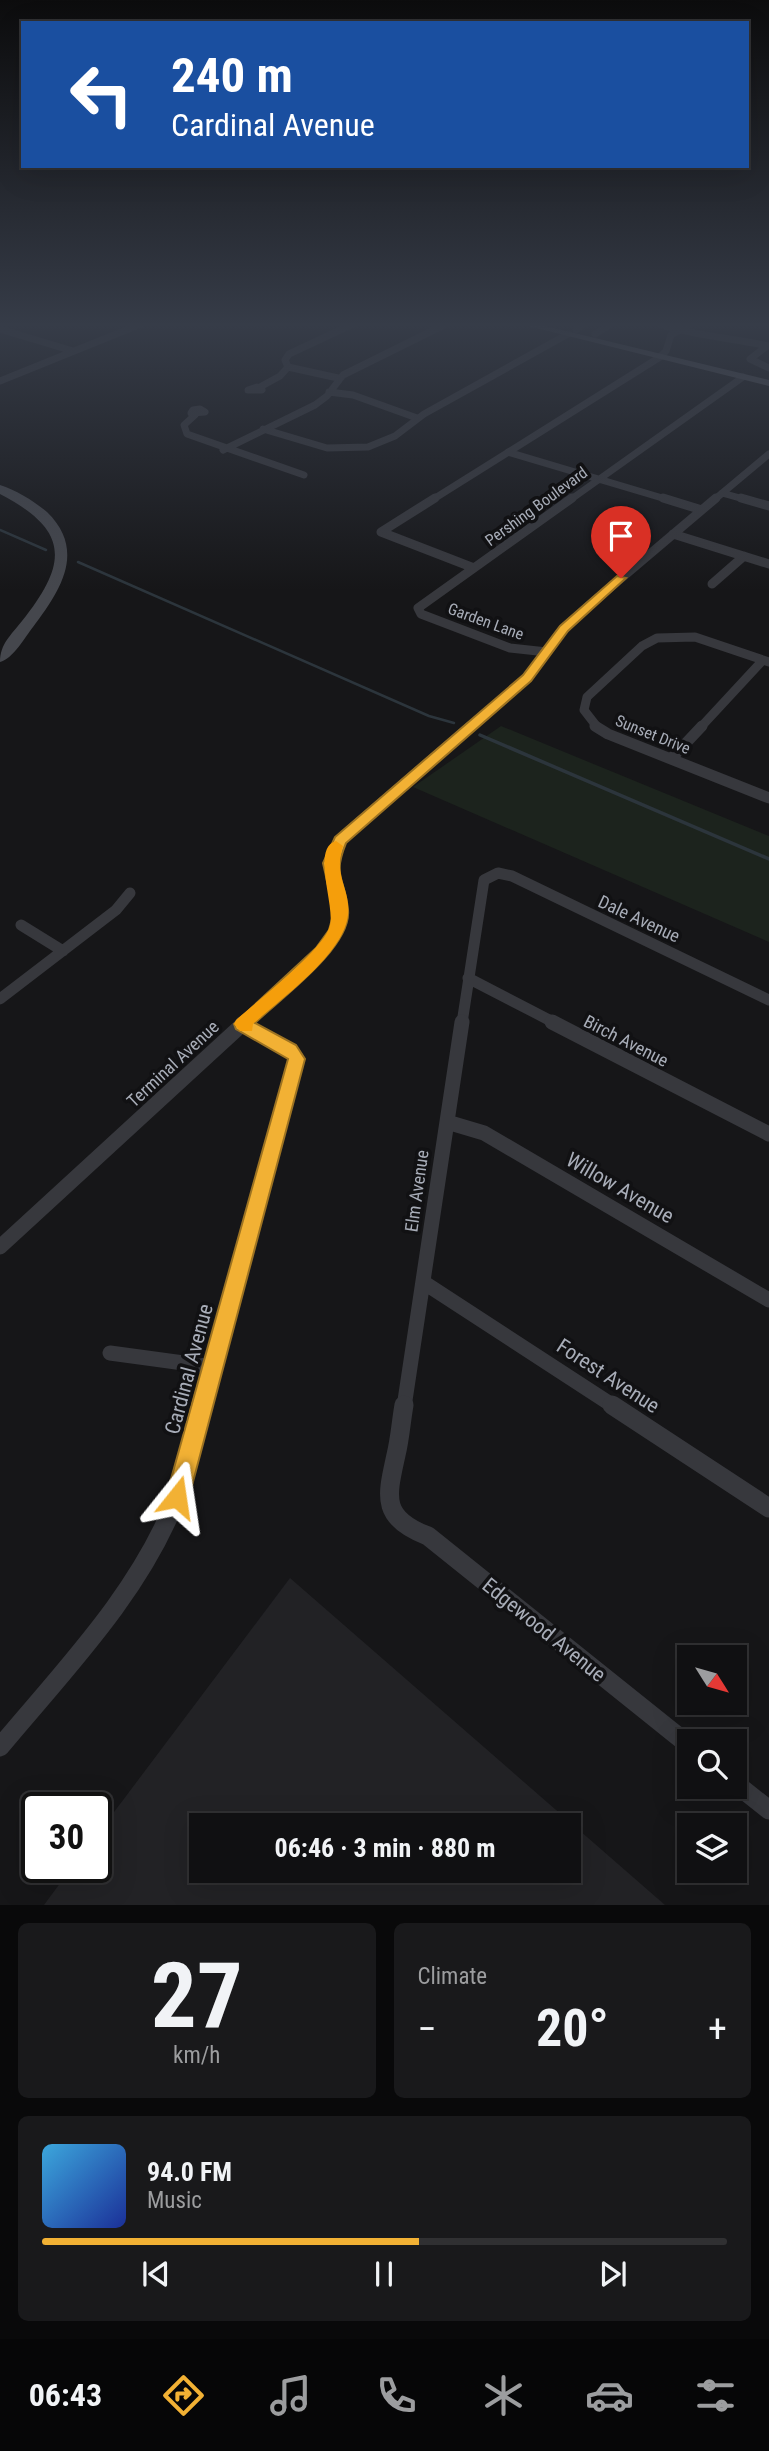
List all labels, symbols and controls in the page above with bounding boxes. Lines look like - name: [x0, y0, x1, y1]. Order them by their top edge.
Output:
- text: 240 m: [171, 47, 293, 104]
- icon: left: [56, 49, 147, 140]
- text: Cardinal Avenue: [171, 106, 375, 144]
- street label: Pershing Boulevard: [481, 463, 591, 550]
- pin: [591, 506, 651, 578]
- icon: arrive: [602, 517, 640, 555]
- street label: Garden Lane: [445, 599, 526, 644]
- street label: Sunset Drive: [613, 711, 693, 758]
- street label: Dale Avenue: [595, 891, 683, 947]
- street label: Birch Avenue: [580, 1010, 672, 1071]
- street label: Terminal Avenue: [123, 1016, 223, 1111]
- street label: Willow Avenue: [562, 1148, 678, 1228]
- street label: Elm Avenue: [400, 1149, 433, 1233]
- street label: Cardinal Avenue: [160, 1301, 218, 1437]
- street label: Forest Avenue: [552, 1334, 664, 1418]
- position arrow: [140, 1460, 214, 1534]
- street label: Edgewood Avenue: [478, 1573, 610, 1687]
- north arrow: [677, 1645, 747, 1715]
- map controls: [677, 1645, 747, 1883]
- button: search: [677, 1729, 747, 1799]
- speed limit sign: 30: [21, 1792, 112, 1883]
- button: layers: [677, 1813, 747, 1883]
- text: 06:46 · 3 min · 880 m: [275, 1833, 495, 1863]
- text: 27: [151, 1943, 243, 2049]
- text: Climate: [418, 1963, 487, 1990]
- text: 20°: [536, 1998, 609, 2059]
- text: −: [418, 2007, 437, 2051]
- text: +: [708, 2007, 727, 2051]
- text: km/h: [173, 2042, 220, 2069]
- text: 94.0 FM: [147, 2157, 232, 2187]
- text: Music: [147, 2187, 202, 2214]
- icon: previous: [137, 2255, 175, 2293]
- icon: pause: [365, 2255, 403, 2293]
- icon: next: [594, 2255, 632, 2293]
- icon: directions: [159, 2371, 208, 2420]
- icon: music: [266, 2371, 315, 2420]
- icon: phone: [372, 2371, 421, 2420]
- icon: climate: [479, 2371, 528, 2420]
- icon: car: [585, 2371, 634, 2420]
- icon: filters: [691, 2371, 740, 2420]
- text: 06:43: [29, 2376, 102, 2414]

